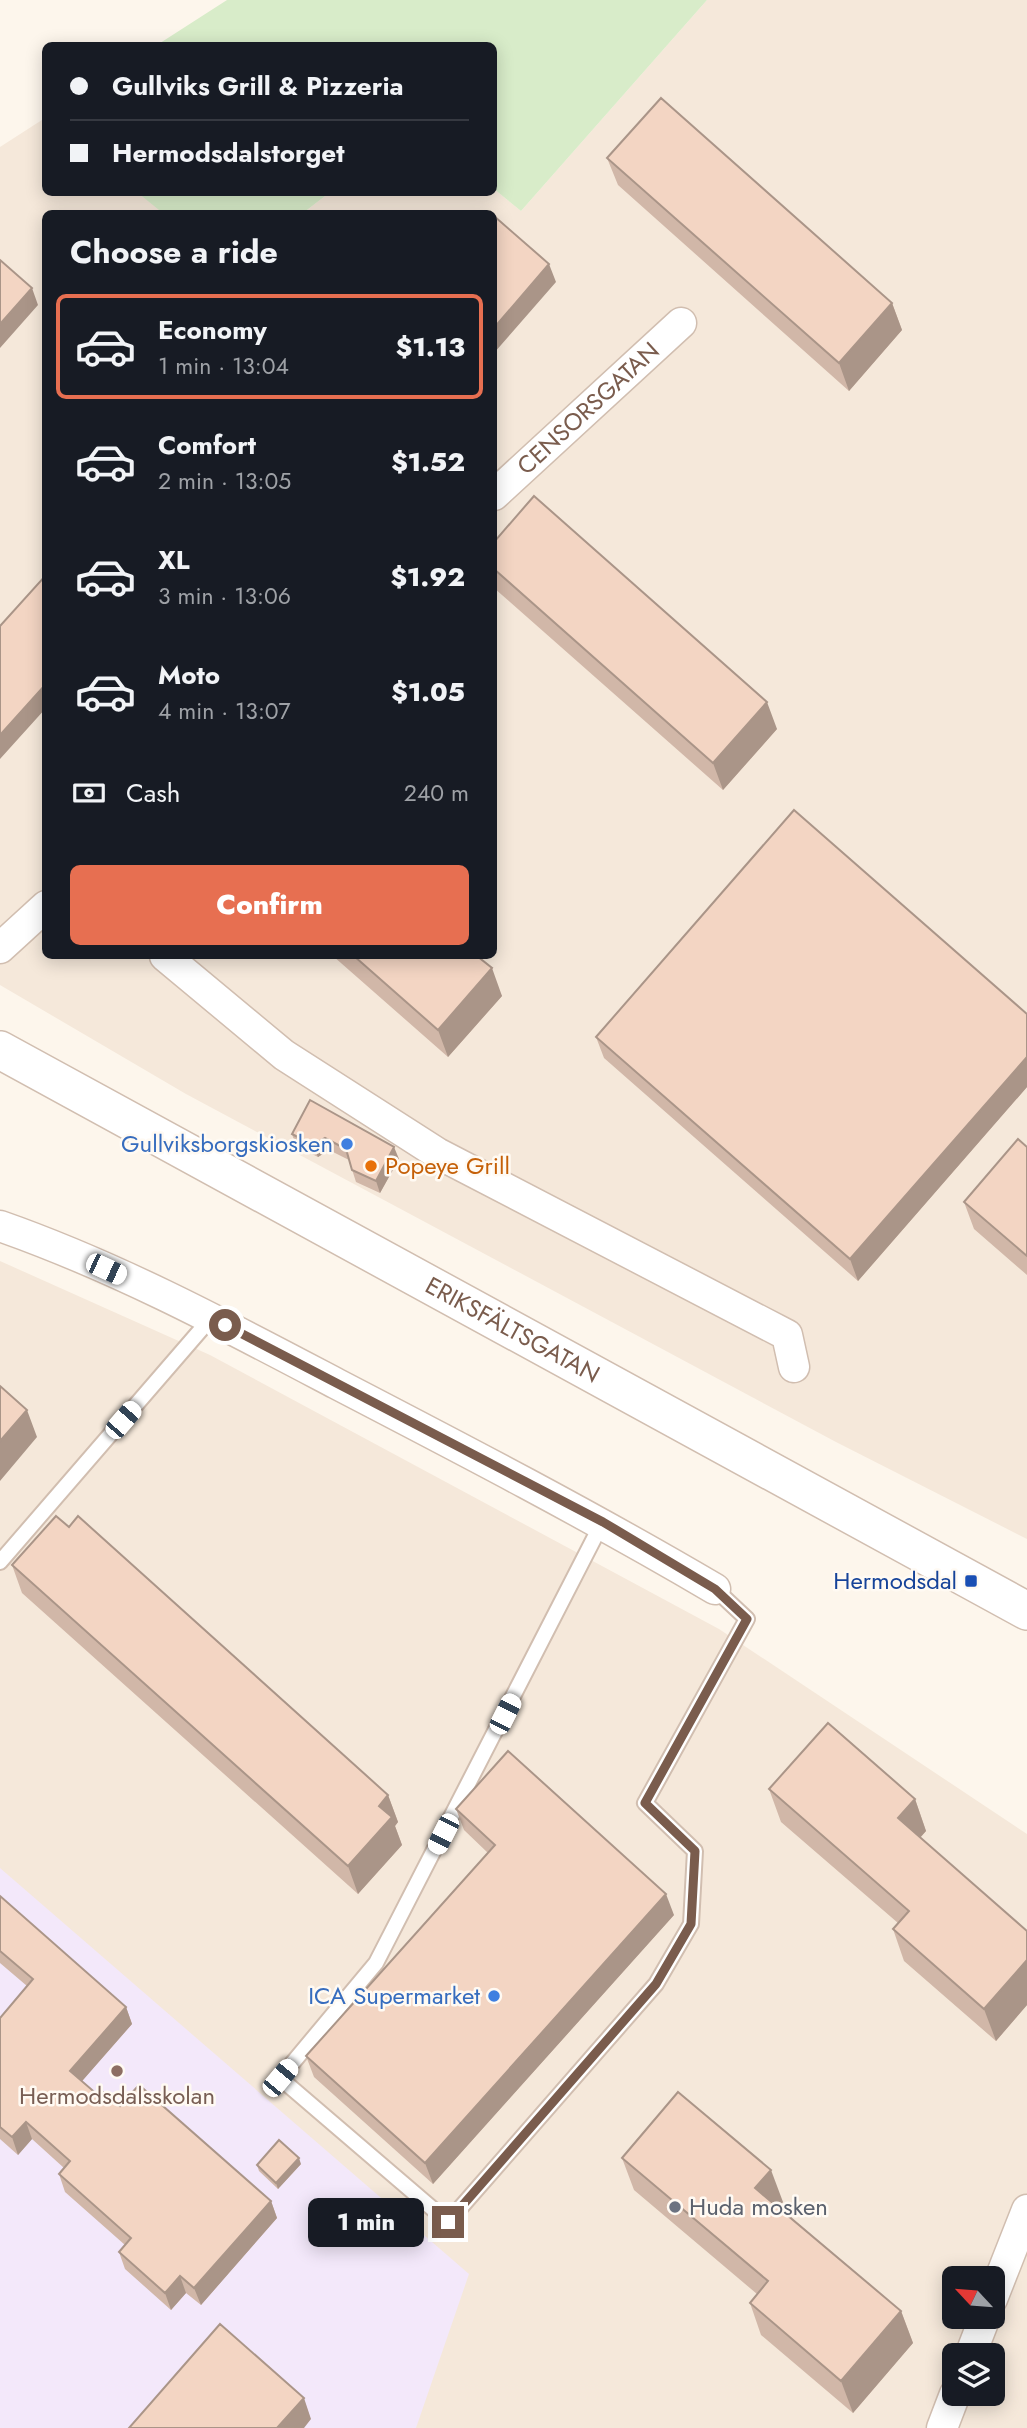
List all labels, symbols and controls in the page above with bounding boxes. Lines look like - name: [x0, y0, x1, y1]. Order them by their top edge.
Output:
- text: Gullviks Grill & Pizzeria: [112, 67, 404, 105]
- text: Hermodsdalstorget: [112, 134, 344, 172]
- text: Choose a ride: [70, 229, 278, 275]
- text: Economy: [158, 311, 267, 349]
- icon: car: [74, 315, 137, 378]
- text: $1.13: [396, 328, 465, 366]
- street label: CENSORSGATAN: [509, 333, 667, 483]
- text: 1 min · 13:04: [158, 349, 289, 383]
- text: Comfort: [158, 426, 256, 464]
- icon: car: [74, 430, 137, 493]
- text: $1.52: [391, 443, 465, 481]
- text: 2 min · 13:05: [158, 464, 291, 498]
- text: XL: [158, 541, 190, 579]
- icon: car: [74, 545, 137, 608]
- text: $1.92: [390, 558, 465, 596]
- text: 3 min · 13:06: [158, 579, 291, 613]
- text: Moto: [158, 656, 220, 694]
- icon: car: [74, 660, 137, 723]
- text: $1.05: [391, 673, 465, 711]
- text: 4 min · 13:07: [158, 694, 291, 728]
- icon: cash: [70, 774, 108, 812]
- text: Cash: [126, 774, 180, 812]
- text: 240 m: [404, 776, 469, 810]
- button: Confirm: [70, 865, 469, 945]
- place label: Gullviksborgskiosken: [121, 1126, 333, 1161]
- marker: Gullviksborgskiosken: [339, 1136, 355, 1152]
- place label: Popeye Grill: [385, 1148, 510, 1183]
- marker: Popeye Grill: [363, 1158, 379, 1174]
- car: [83, 1251, 130, 1287]
- street label: ERIKSFÄLTSGATAN: [419, 1268, 606, 1391]
- route start: [209, 1309, 241, 1341]
- car: [102, 1397, 145, 1443]
- place label: Hermodsdal: [833, 1563, 957, 1598]
- marker: Hermodsdal: [963, 1573, 979, 1589]
- car: [487, 1691, 524, 1737]
- car: [425, 1811, 462, 1857]
- place label: ICA Supermarket: [308, 1978, 480, 2013]
- marker: ICA Supermarket: [486, 1988, 502, 2004]
- car: [259, 2055, 302, 2101]
- marker: Hermodsdalsskolan: [109, 2063, 125, 2079]
- place label: Hermodsdalsskolan: [19, 2078, 215, 2113]
- place label: Huda mosken: [689, 2189, 828, 2224]
- callout: 1 min: [308, 2198, 424, 2246]
- marker: Huda mosken: [667, 2199, 683, 2215]
- text: 1 min: [337, 2205, 395, 2239]
- route end: [432, 2206, 464, 2238]
- north arrow: [942, 2266, 1004, 2329]
- map controls: [942, 2266, 1005, 2406]
- button: layers: [942, 2343, 1005, 2406]

